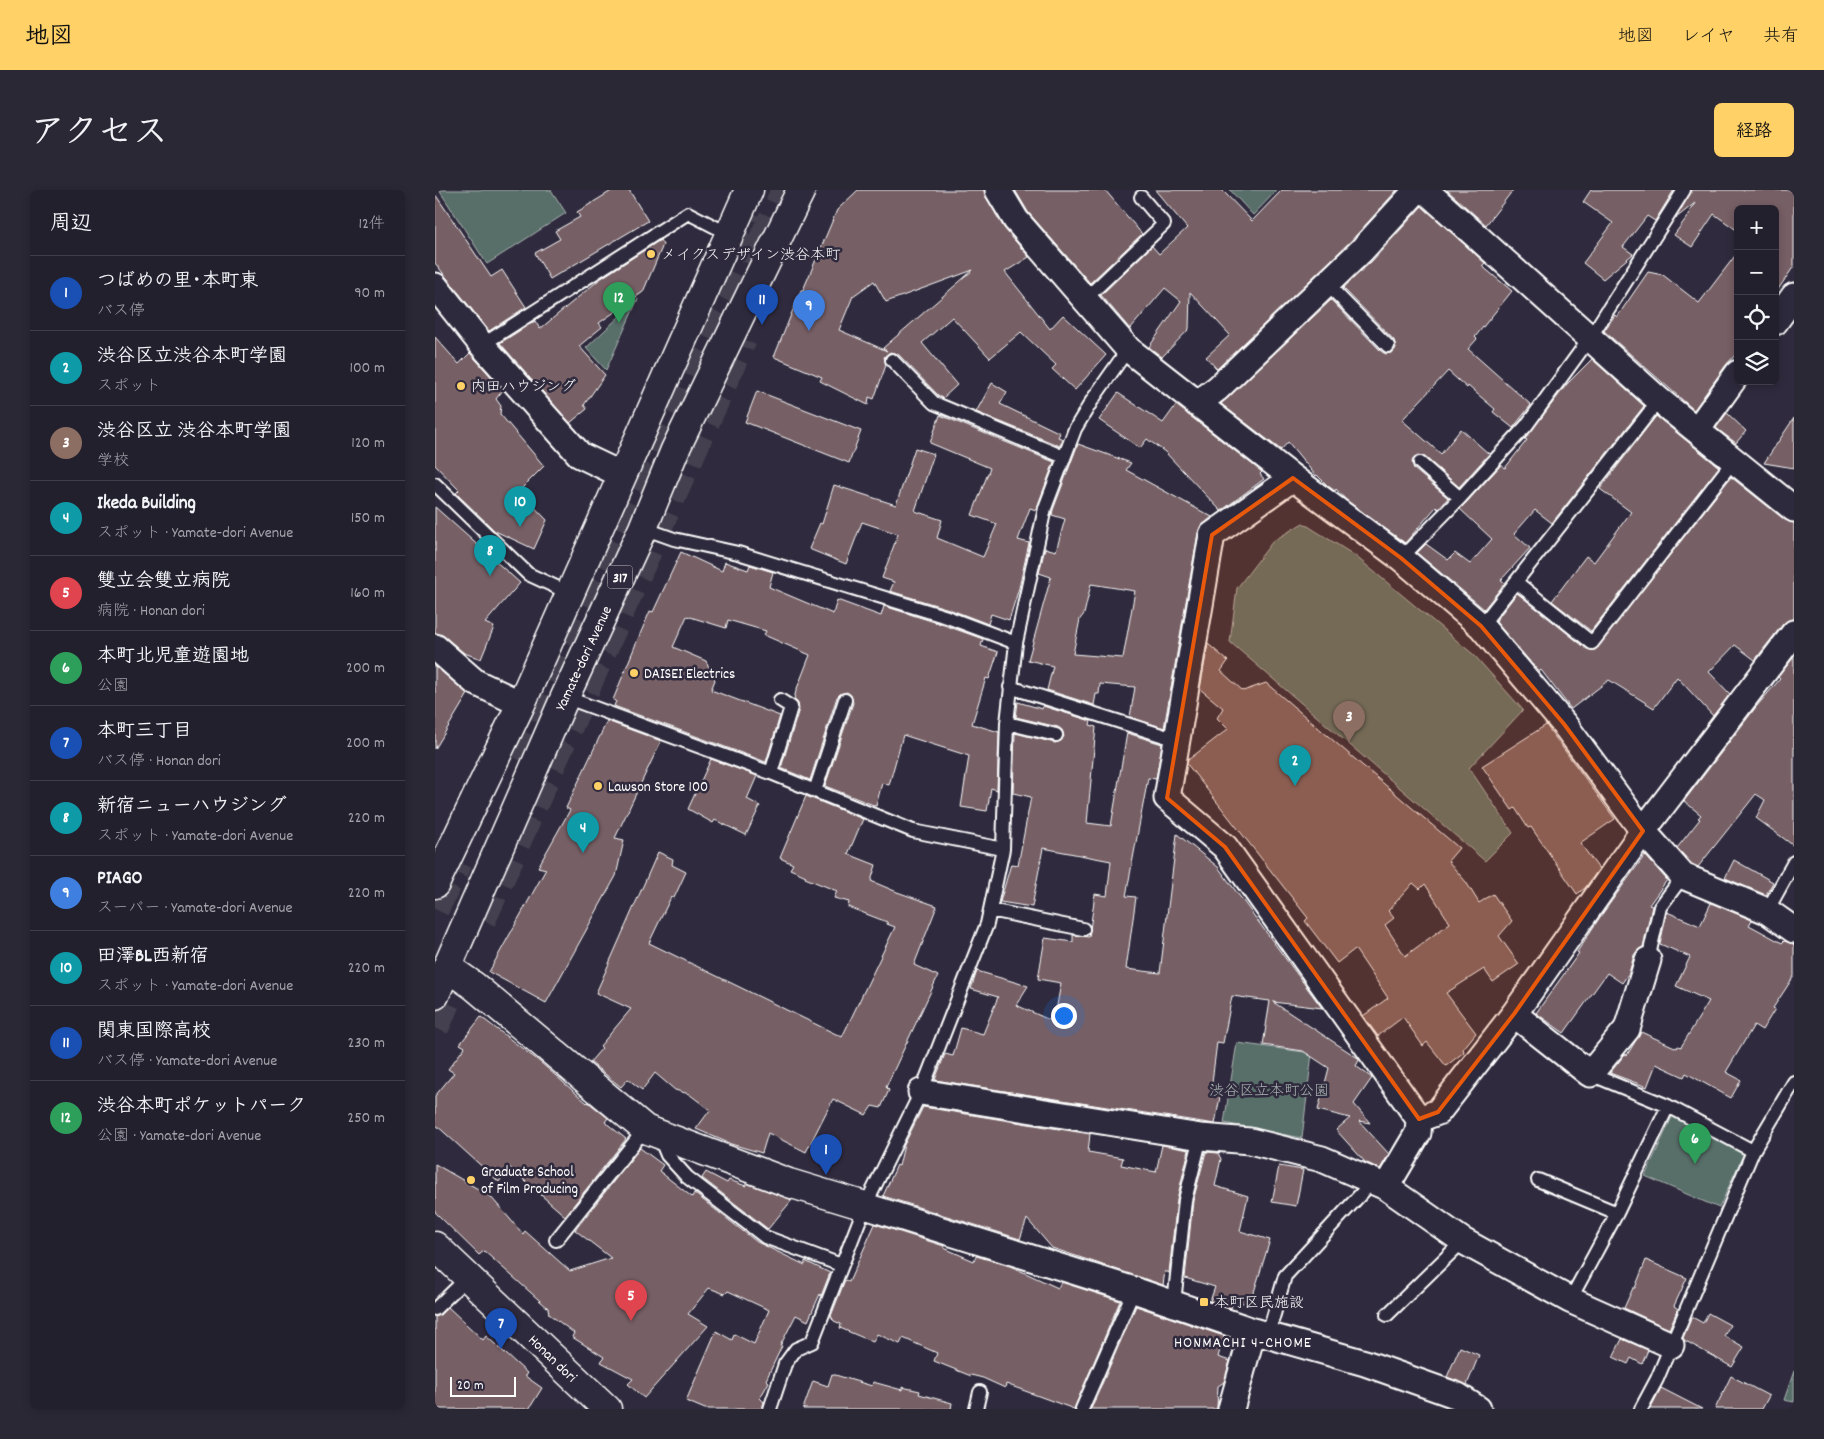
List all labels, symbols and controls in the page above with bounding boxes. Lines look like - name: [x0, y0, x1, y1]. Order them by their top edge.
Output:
- text: 地図: [25, 21, 73, 55]
- text: 地図: [1618, 25, 1654, 50]
- text: レイヤ: [1682, 25, 1735, 50]
- text: 共有: [1763, 25, 1799, 50]
- button: 経路: [1714, 103, 1794, 157]
- text: アクセス: [30, 110, 168, 160]
- map controls: [1734, 205, 1779, 385]
- button: +: [1734, 205, 1779, 250]
- text: 周辺: [50, 210, 92, 240]
- text: 12件: [359, 213, 385, 236]
- place label: メイクスデザイン渋谷本町: [661, 245, 841, 267]
- marker: メイクスデザイン渋谷本町: [645, 248, 657, 260]
- button: −: [1734, 250, 1779, 295]
- text: つばめの里･本町東: [97, 269, 259, 296]
- text: 1: [64, 282, 68, 305]
- text: 90 m: [354, 282, 385, 305]
- pin: 12: [603, 282, 635, 323]
- pin: 11: [746, 284, 778, 325]
- pin: 9: [793, 290, 825, 331]
- button: locate: [1734, 295, 1779, 340]
- text: バス停: [97, 300, 145, 323]
- button: layers: [1734, 340, 1779, 385]
- text: 渋谷区立渋谷本町学園: [97, 344, 287, 371]
- text: 2: [63, 357, 70, 380]
- text: 100 m: [349, 357, 385, 380]
- text: スポット: [97, 375, 161, 398]
- place label: 内田ハウジング: [471, 377, 576, 399]
- marker: 内田ハウジング: [455, 380, 467, 392]
- text: 渋谷区立 渋谷本町学園: [97, 419, 291, 446]
- text: 3: [62, 432, 70, 455]
- text: 120 m: [351, 432, 385, 455]
- text: 学校: [97, 450, 129, 473]
- pin: 10: [504, 486, 536, 527]
- text: Ikeda Building: [97, 491, 196, 518]
- text: 4: [63, 507, 69, 530]
- text: 150 m: [351, 507, 385, 530]
- text: スポット · Yamate-dori Avenue: [97, 522, 293, 545]
- pin: 8: [474, 535, 506, 576]
- road number: 317: [607, 566, 633, 588]
- text: 雙立会雙立病院: [97, 569, 230, 596]
- text: 5: [62, 582, 70, 605]
- text: 160 m: [350, 582, 385, 605]
- text: 病院 · Honan dori: [97, 600, 205, 623]
- street label: Yamate-dori Avenue: [551, 602, 619, 715]
- text: 本町北児童遊園地: [97, 644, 249, 671]
- text: 6: [62, 657, 70, 680]
- text: 200 m: [346, 657, 385, 680]
- place label: DAISEI Electrics: [644, 664, 735, 686]
- marker: DAISEI Electrics: [628, 667, 640, 679]
- text: 公園: [97, 675, 129, 698]
- pin: 3: [1333, 701, 1365, 742]
- text: 本町三丁目: [97, 719, 192, 746]
- text: 7: [63, 732, 69, 755]
- text: 200 m: [346, 732, 385, 755]
- pin: 2: [1279, 745, 1311, 786]
- text: バス停 · Honan dori: [97, 750, 221, 773]
- place label: Lawson Store 100: [608, 777, 708, 799]
- marker: Lawson Store 100: [592, 780, 604, 792]
- text: 新宿ニューハウジング: [97, 794, 287, 821]
- text: 8: [63, 807, 69, 830]
- text: 220 m: [348, 807, 385, 830]
- pin: 4: [567, 812, 599, 853]
- text: スポット · Yamate-dori Avenue: [97, 825, 293, 848]
- text: PIAGO: [97, 866, 142, 893]
- text: 9: [62, 882, 70, 905]
- text: 220 m: [348, 882, 385, 905]
- text: スーパー · Yamate-dori Avenue: [97, 897, 293, 920]
- text: 田澤BL西新宿: [97, 944, 209, 971]
- text: 10: [60, 957, 72, 980]
- text: 220 m: [348, 957, 385, 980]
- text: スポット · Yamate-dori Avenue: [97, 975, 293, 998]
- your location: [1051, 1003, 1077, 1029]
- text: 関東国際高校: [97, 1019, 211, 1046]
- text: 11: [62, 1032, 70, 1055]
- text: 230 m: [348, 1032, 385, 1055]
- text: バス停 · Yamate-dori Avenue: [97, 1050, 277, 1073]
- park label: 渋谷区立本町公園: [1209, 1081, 1329, 1103]
- text: 渋谷本町ポケットパーク: [97, 1094, 306, 1121]
- text: 12: [61, 1107, 71, 1130]
- text: 250 m: [347, 1107, 385, 1130]
- pin: 6: [1679, 1123, 1711, 1164]
- text: 公園 · Yamate-dori Avenue: [97, 1125, 261, 1148]
- pin: 1: [810, 1134, 842, 1175]
- place label: Graduate School of Film Producing: [481, 1162, 578, 1201]
- marker: Graduate School of Film Producing: [465, 1174, 477, 1186]
- pin: 5: [615, 1280, 647, 1321]
- place label: 本町区民施設: [1214, 1293, 1304, 1315]
- marker: 本町区民施設: [1198, 1296, 1210, 1308]
- pin: 7: [485, 1308, 517, 1349]
- street label: Honan dori: [522, 1330, 581, 1389]
- district label: HONMACHI 4-CHOME: [1174, 1332, 1312, 1355]
- scale bar: [450, 1374, 516, 1397]
- text: 20 m: [457, 1376, 484, 1396]

